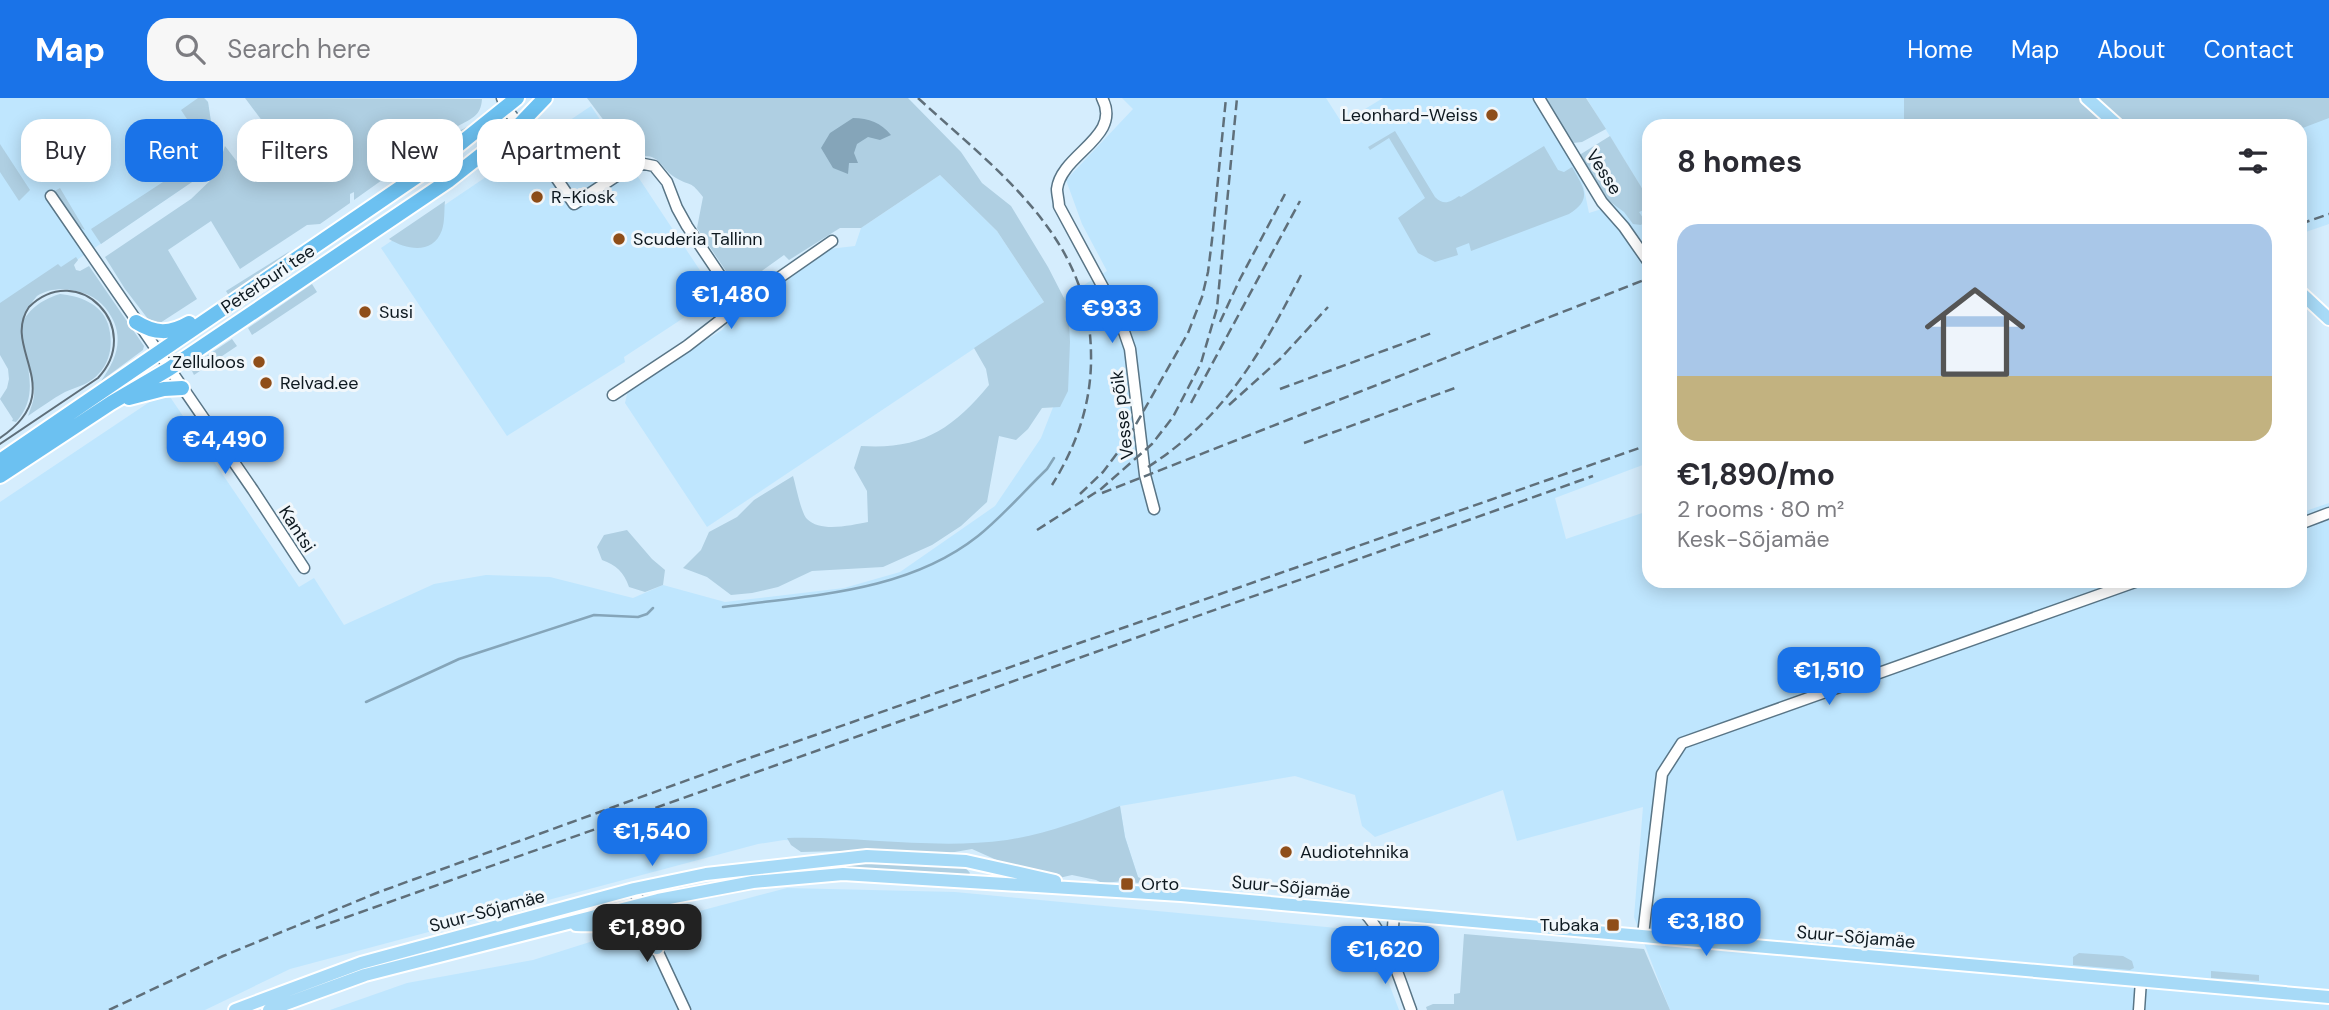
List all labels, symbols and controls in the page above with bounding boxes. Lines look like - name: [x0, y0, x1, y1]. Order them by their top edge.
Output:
- search box: [147, 18, 637, 81]
- text: Map: [35, 28, 105, 71]
- icon: search: [171, 30, 209, 68]
- text: Search here: [227, 32, 371, 66]
- text: Home: [1907, 34, 1973, 65]
- text: Map: [2011, 34, 2059, 65]
- text: About: [2097, 34, 2166, 65]
- text: Contact: [2204, 34, 2294, 65]
- place label: Leonhard-Weiss: [1342, 103, 1478, 127]
- marker: Leonhard-Weiss: [1484, 107, 1500, 123]
- chip: Buy: [21, 119, 111, 182]
- chip: Rent: [125, 119, 223, 182]
- chip: Filters: [237, 119, 353, 182]
- chip: New: [367, 119, 463, 182]
- chip: Apartment: [477, 119, 645, 182]
- text: 8 homes: [1677, 142, 1802, 181]
- icon: filters: [2234, 142, 2272, 180]
- street label: Vesse: [1580, 145, 1628, 199]
- place label: R-Kiosk: [551, 185, 615, 209]
- marker: R-Kiosk: [529, 189, 545, 205]
- place label: Scuderia Tallinn: [633, 227, 763, 251]
- marker: Scuderia Tallinn: [611, 231, 627, 247]
- street label: Peterburi tee: [216, 239, 320, 319]
- icon: home: [1912, 269, 2038, 395]
- pin: €1,480: [674, 272, 788, 331]
- text: €1,480: [692, 279, 770, 309]
- pin: €933: [1071, 286, 1153, 345]
- text: €933: [1082, 293, 1142, 323]
- place label: Susi: [379, 300, 413, 324]
- marker: Susi: [357, 304, 373, 320]
- place label: Zelluloos: [172, 350, 245, 374]
- marker: Zelluloos: [251, 354, 267, 370]
- street label: Vesse põik: [1105, 369, 1139, 461]
- place label: Relvad.ee: [280, 371, 359, 395]
- marker: Relvad.ee: [258, 375, 274, 391]
- pin: €4,490: [168, 416, 282, 476]
- text: €4,490: [183, 424, 267, 454]
- text: €1,890/mo: [1677, 455, 1835, 494]
- text: 2 rooms · 80 m²: [1677, 494, 1844, 524]
- street label: Kantsi: [273, 501, 321, 557]
- text: Kesk-Sõjamäe: [1677, 524, 1829, 554]
- pin: €1,510: [1772, 648, 1886, 707]
- text: €1,510: [1793, 655, 1865, 685]
- pin: €1,540: [595, 808, 709, 868]
- text: €1,540: [613, 816, 691, 846]
- place label: Audiotehnika: [1300, 840, 1409, 864]
- marker: Audiotehnika: [1278, 844, 1294, 860]
- street label: Suur-Sõjamäe: [1231, 870, 1351, 904]
- place label: Orto: [1141, 872, 1179, 896]
- marker: Orto: [1119, 876, 1135, 892]
- street label: Suur-Sõjamäe: [427, 884, 547, 938]
- pin: €3,180: [1649, 898, 1763, 958]
- pin: €1,890: [590, 904, 704, 964]
- text: €3,180: [1668, 906, 1744, 936]
- text: €1,890: [608, 912, 686, 942]
- place label: Tubaka: [1540, 913, 1599, 937]
- marker: Tubaka: [1605, 917, 1621, 933]
- street label: Suur-Sõjamäe: [1796, 920, 1916, 954]
- pin: €1,620: [1328, 926, 1442, 986]
- text: €1,620: [1347, 934, 1423, 964]

